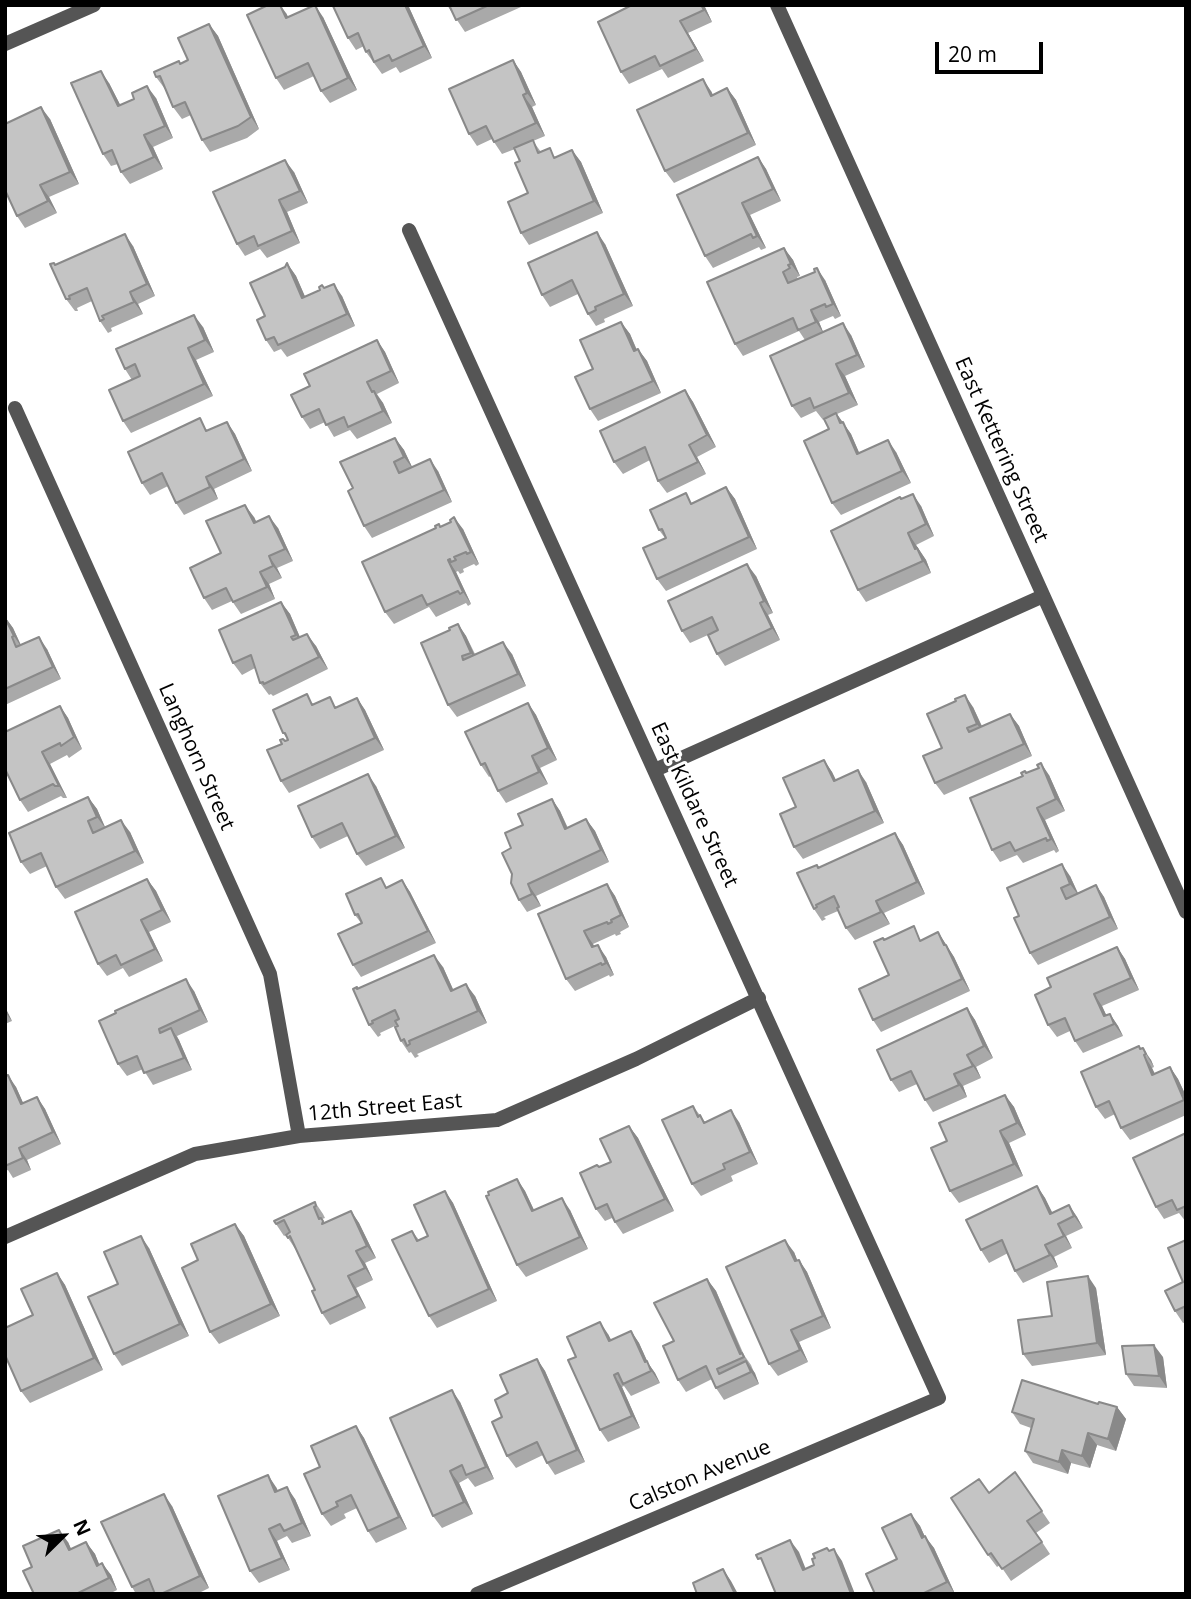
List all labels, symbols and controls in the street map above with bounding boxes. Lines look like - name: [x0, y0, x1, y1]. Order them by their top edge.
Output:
- scale bar: [939, 28, 1048, 72]
- text: 20 m: [948, 40, 997, 68]
- street label: East Kettering Street: [949, 354, 1053, 546]
- street label: Langhorn Street: [152, 680, 240, 834]
- street label: East Kildare Street: [645, 719, 743, 891]
- street label: 12th Street East: [307, 1089, 463, 1127]
- street label: Calston Avenue: [625, 1435, 775, 1517]
- north arrow: [28, 1501, 98, 1571]
- text: N: [67, 1515, 97, 1540]

